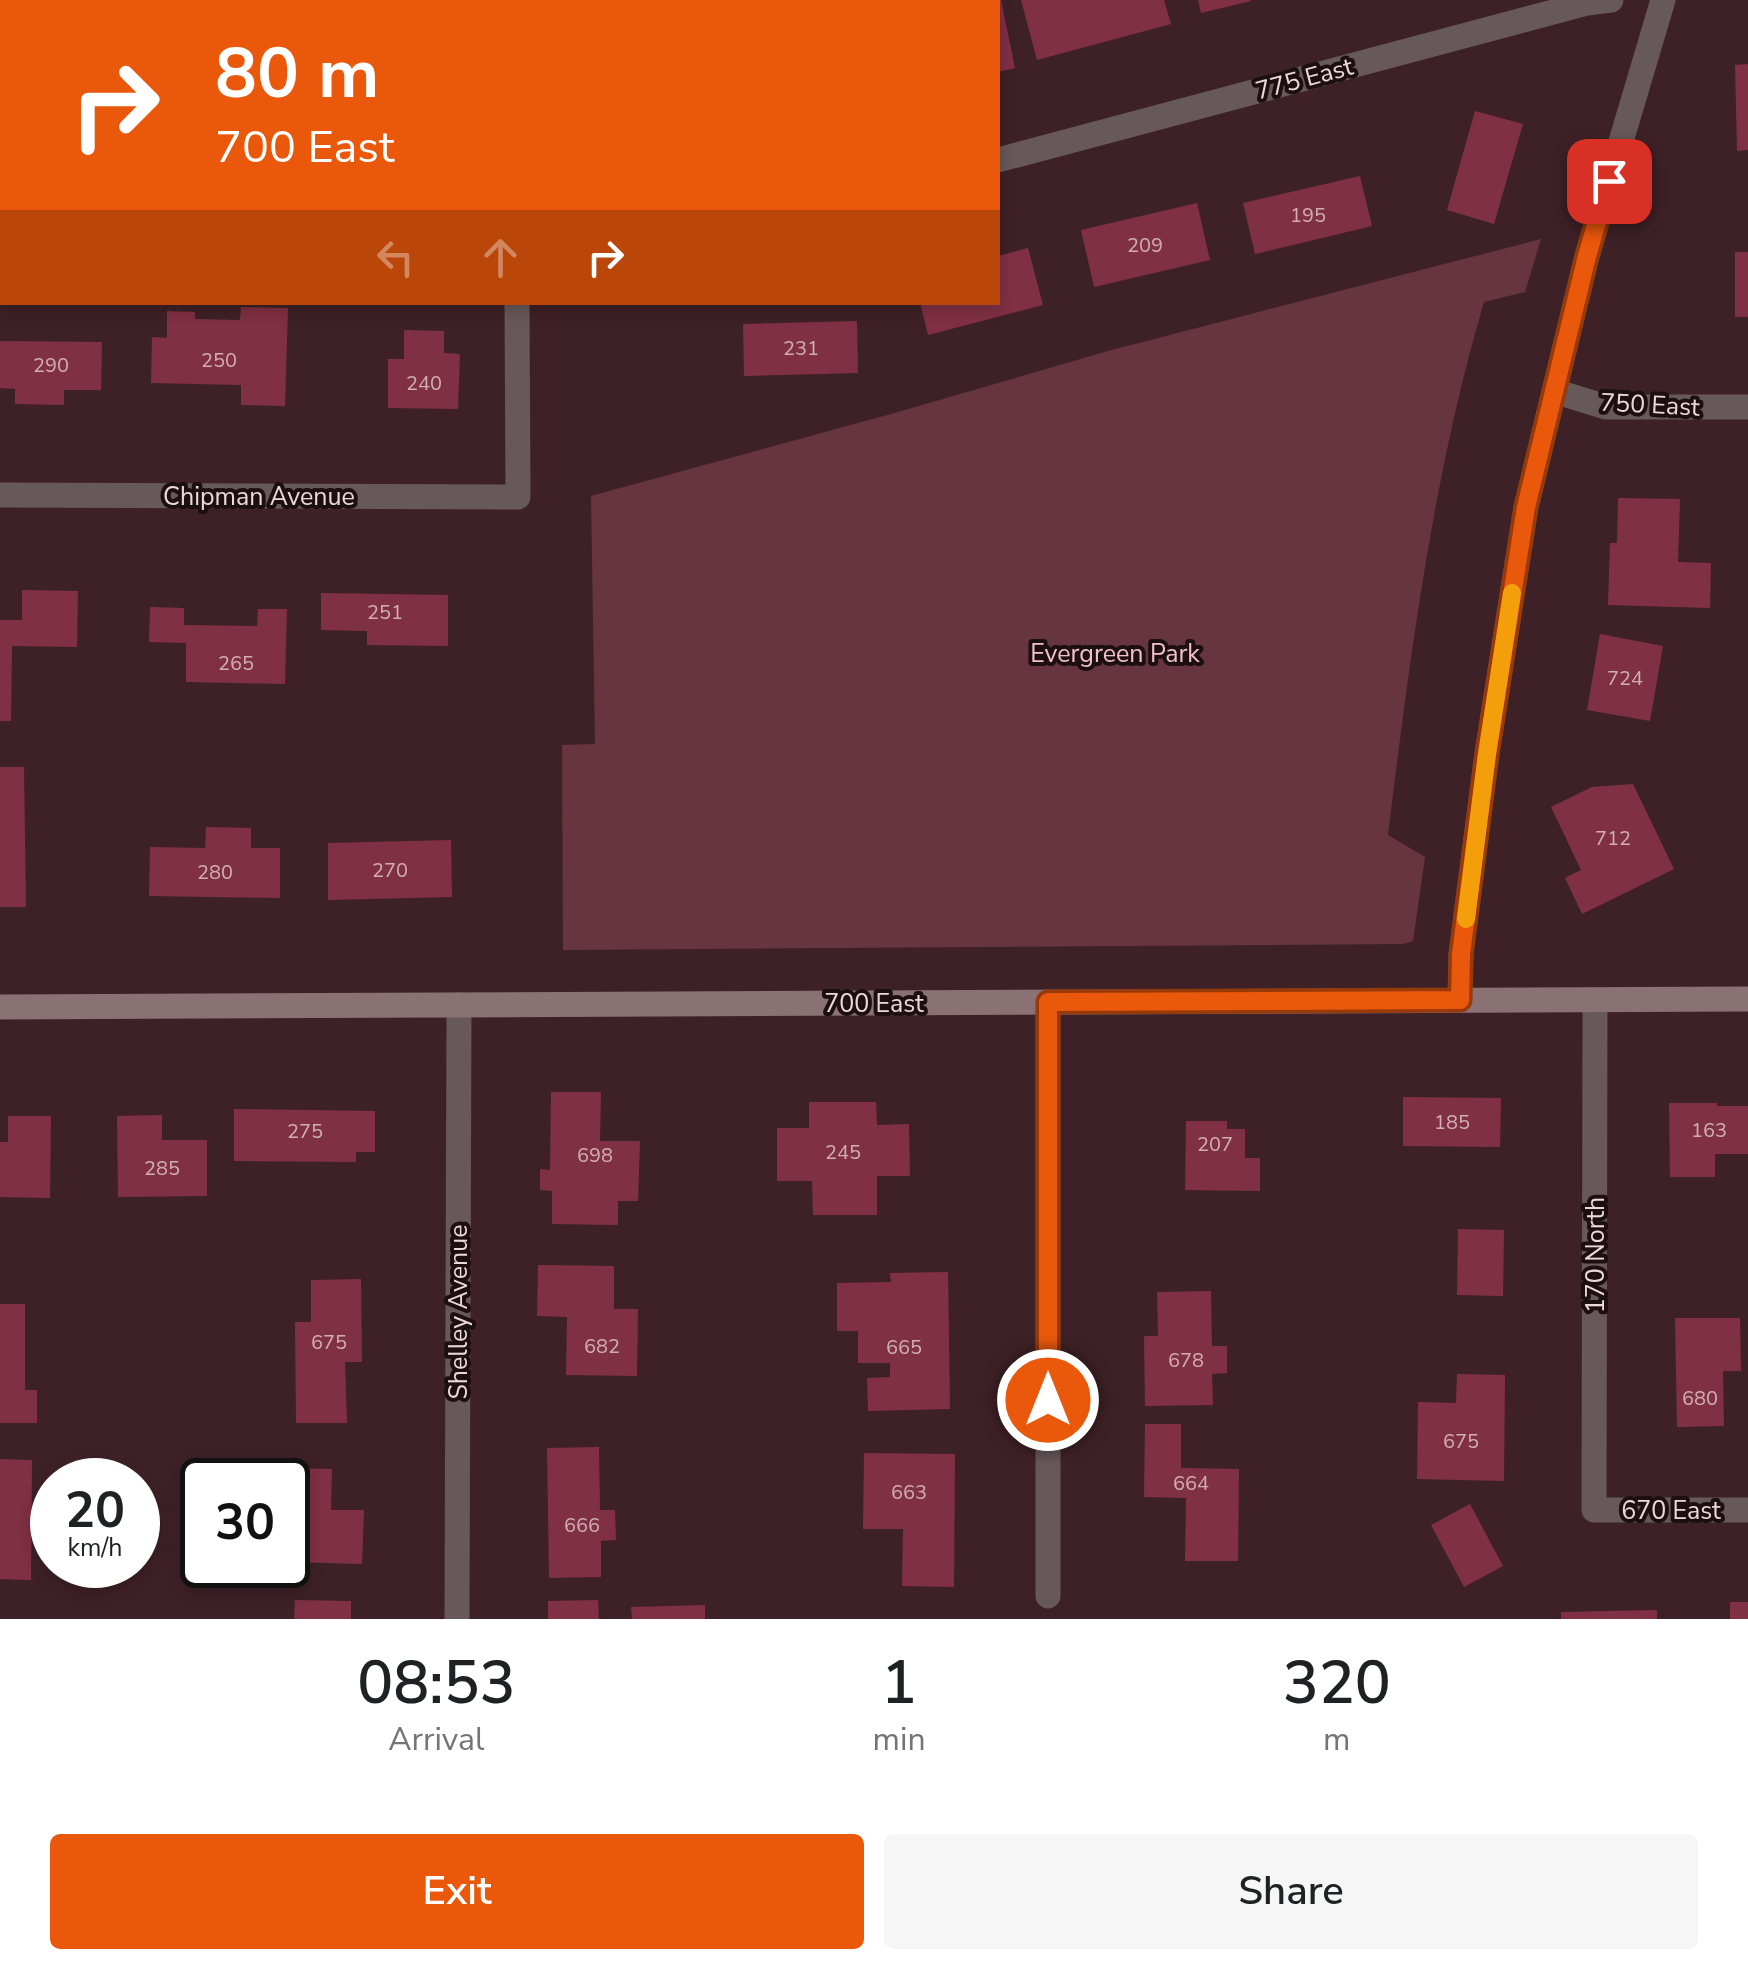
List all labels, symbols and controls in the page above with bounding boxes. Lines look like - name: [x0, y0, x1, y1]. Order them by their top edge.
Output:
- text: 80 m: [215, 26, 379, 122]
- icon: right: [50, 40, 180, 170]
- street label: 775 East: [1252, 50, 1357, 108]
- text: 700 East: [215, 117, 394, 178]
- pin: [1567, 139, 1652, 224]
- icon: arrive: [1582, 154, 1637, 209]
- house number: 195: [1290, 202, 1326, 229]
- icon: left: [368, 230, 423, 285]
- icon: ahead: [473, 230, 528, 285]
- icon: right: [578, 230, 633, 285]
- house number: 209: [1127, 232, 1163, 259]
- house number: 231: [783, 335, 819, 362]
- house number: 250: [201, 347, 237, 374]
- house number: 290: [33, 352, 69, 379]
- house number: 240: [406, 370, 442, 397]
- street label: 750 East: [1599, 385, 1701, 425]
- street label: Chipman Avenue: [163, 480, 355, 514]
- house number: 251: [367, 599, 403, 626]
- park label: Evergreen Park: [1030, 637, 1200, 671]
- house number: 265: [218, 650, 254, 677]
- house number: 724: [1607, 665, 1643, 692]
- house number: 712: [1595, 825, 1631, 852]
- house number: 270: [372, 857, 408, 884]
- house number: 280: [197, 859, 233, 886]
- street label: 700 East: [824, 987, 924, 1021]
- house number: 185: [1434, 1109, 1470, 1136]
- house number: 163: [1691, 1117, 1727, 1144]
- house number: 275: [287, 1118, 323, 1145]
- house number: 207: [1197, 1131, 1233, 1158]
- house number: 245: [825, 1139, 861, 1166]
- house number: 698: [577, 1142, 613, 1169]
- house number: 285: [144, 1155, 180, 1182]
- street label: 170 North: [1579, 1197, 1613, 1313]
- street label: Shelley Avenue: [442, 1224, 476, 1400]
- house number: 675: [311, 1329, 347, 1356]
- house number: 682: [584, 1333, 620, 1360]
- house number: 665: [886, 1334, 922, 1361]
- house number: 678: [1168, 1347, 1204, 1374]
- position arrow: [996, 1348, 1100, 1452]
- house number: 680: [1682, 1385, 1718, 1412]
- house number: 675: [1443, 1428, 1479, 1455]
- speed limit sign: 30: [180, 1458, 310, 1588]
- house number: 664: [1173, 1470, 1209, 1497]
- text: 20: [65, 1476, 125, 1545]
- house number: 663: [891, 1479, 927, 1506]
- street label: 670 East: [1621, 1494, 1721, 1528]
- house number: 666: [564, 1512, 600, 1539]
- text: km/h: [67, 1531, 123, 1565]
- text: 08:53: [357, 1642, 515, 1724]
- text: 1: [881, 1642, 917, 1724]
- text: 320: [1283, 1642, 1391, 1724]
- text: Arrival: [388, 1718, 484, 1761]
- text: min: [873, 1718, 926, 1761]
- text: m: [1323, 1718, 1351, 1761]
- button: Exit: [50, 1834, 864, 1949]
- button: Share: [884, 1834, 1698, 1949]

